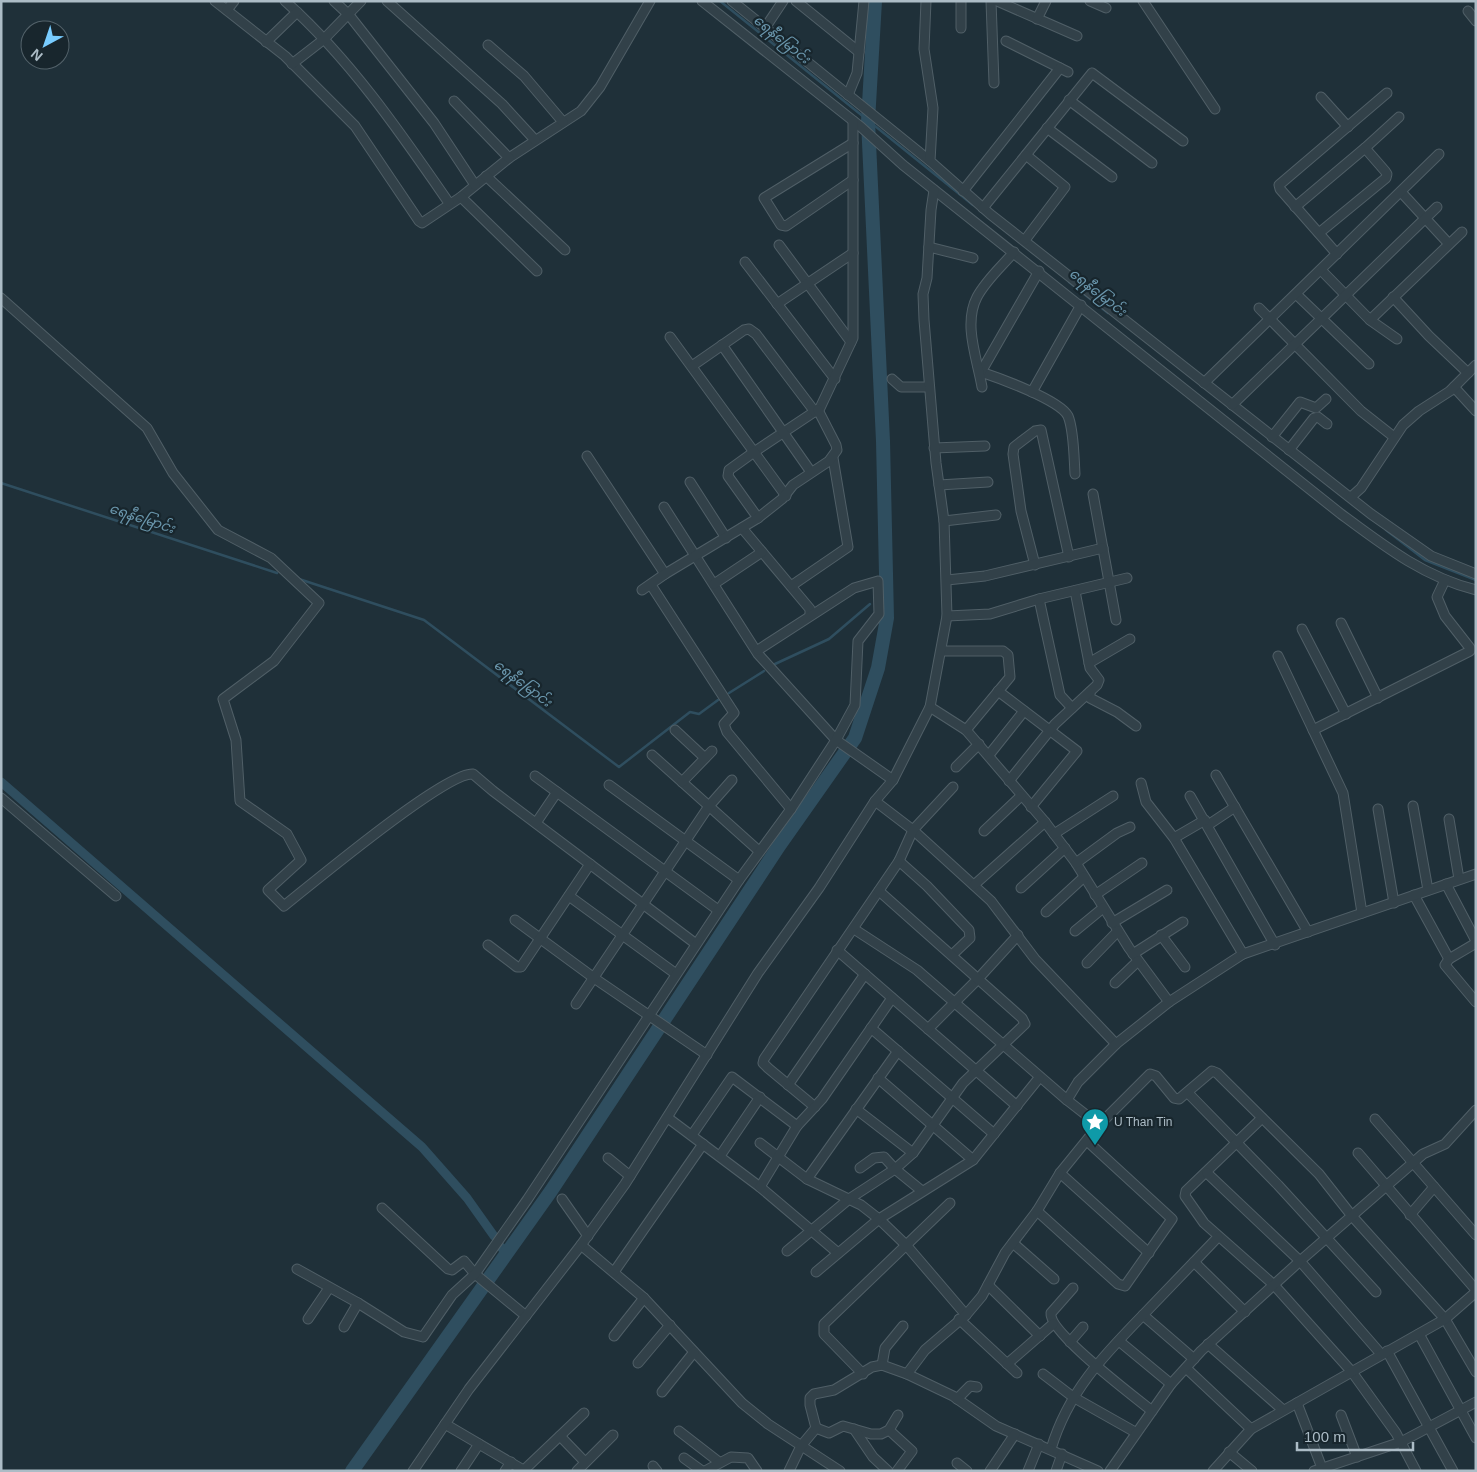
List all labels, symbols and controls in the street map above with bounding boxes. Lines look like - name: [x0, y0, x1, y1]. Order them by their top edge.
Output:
- water label: ရေနီမြောင်း: [748, 10, 816, 70]
- north arrow: [20, 20, 70, 70]
- text: N: [28, 46, 46, 64]
- water label: ရေနီမြောင်း: [1064, 263, 1132, 323]
- water label: ရေနီမြောင်း: [106, 498, 178, 540]
- water label: ရေနီမြောင်း: [489, 655, 557, 714]
- place icon: U Than Tin: [1080, 1107, 1110, 1146]
- place label: U Than Tin: [1114, 1115, 1172, 1129]
- scale bar: [1297, 1420, 1413, 1452]
- text: 100 m: [1304, 1428, 1346, 1445]

